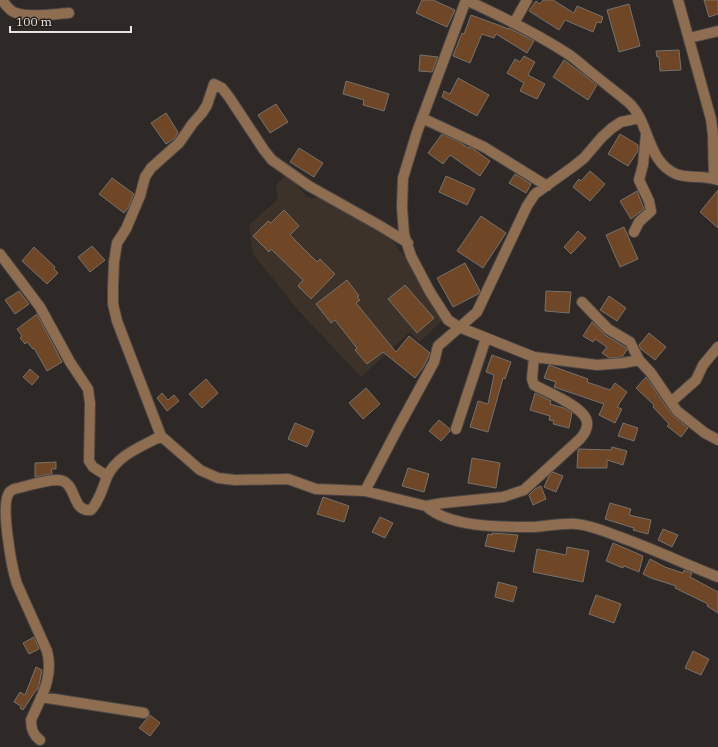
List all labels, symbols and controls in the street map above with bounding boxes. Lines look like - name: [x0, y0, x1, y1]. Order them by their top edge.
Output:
- scale bar: [10, 8, 131, 34]
- text: 100 m: [16, 14, 52, 29]

